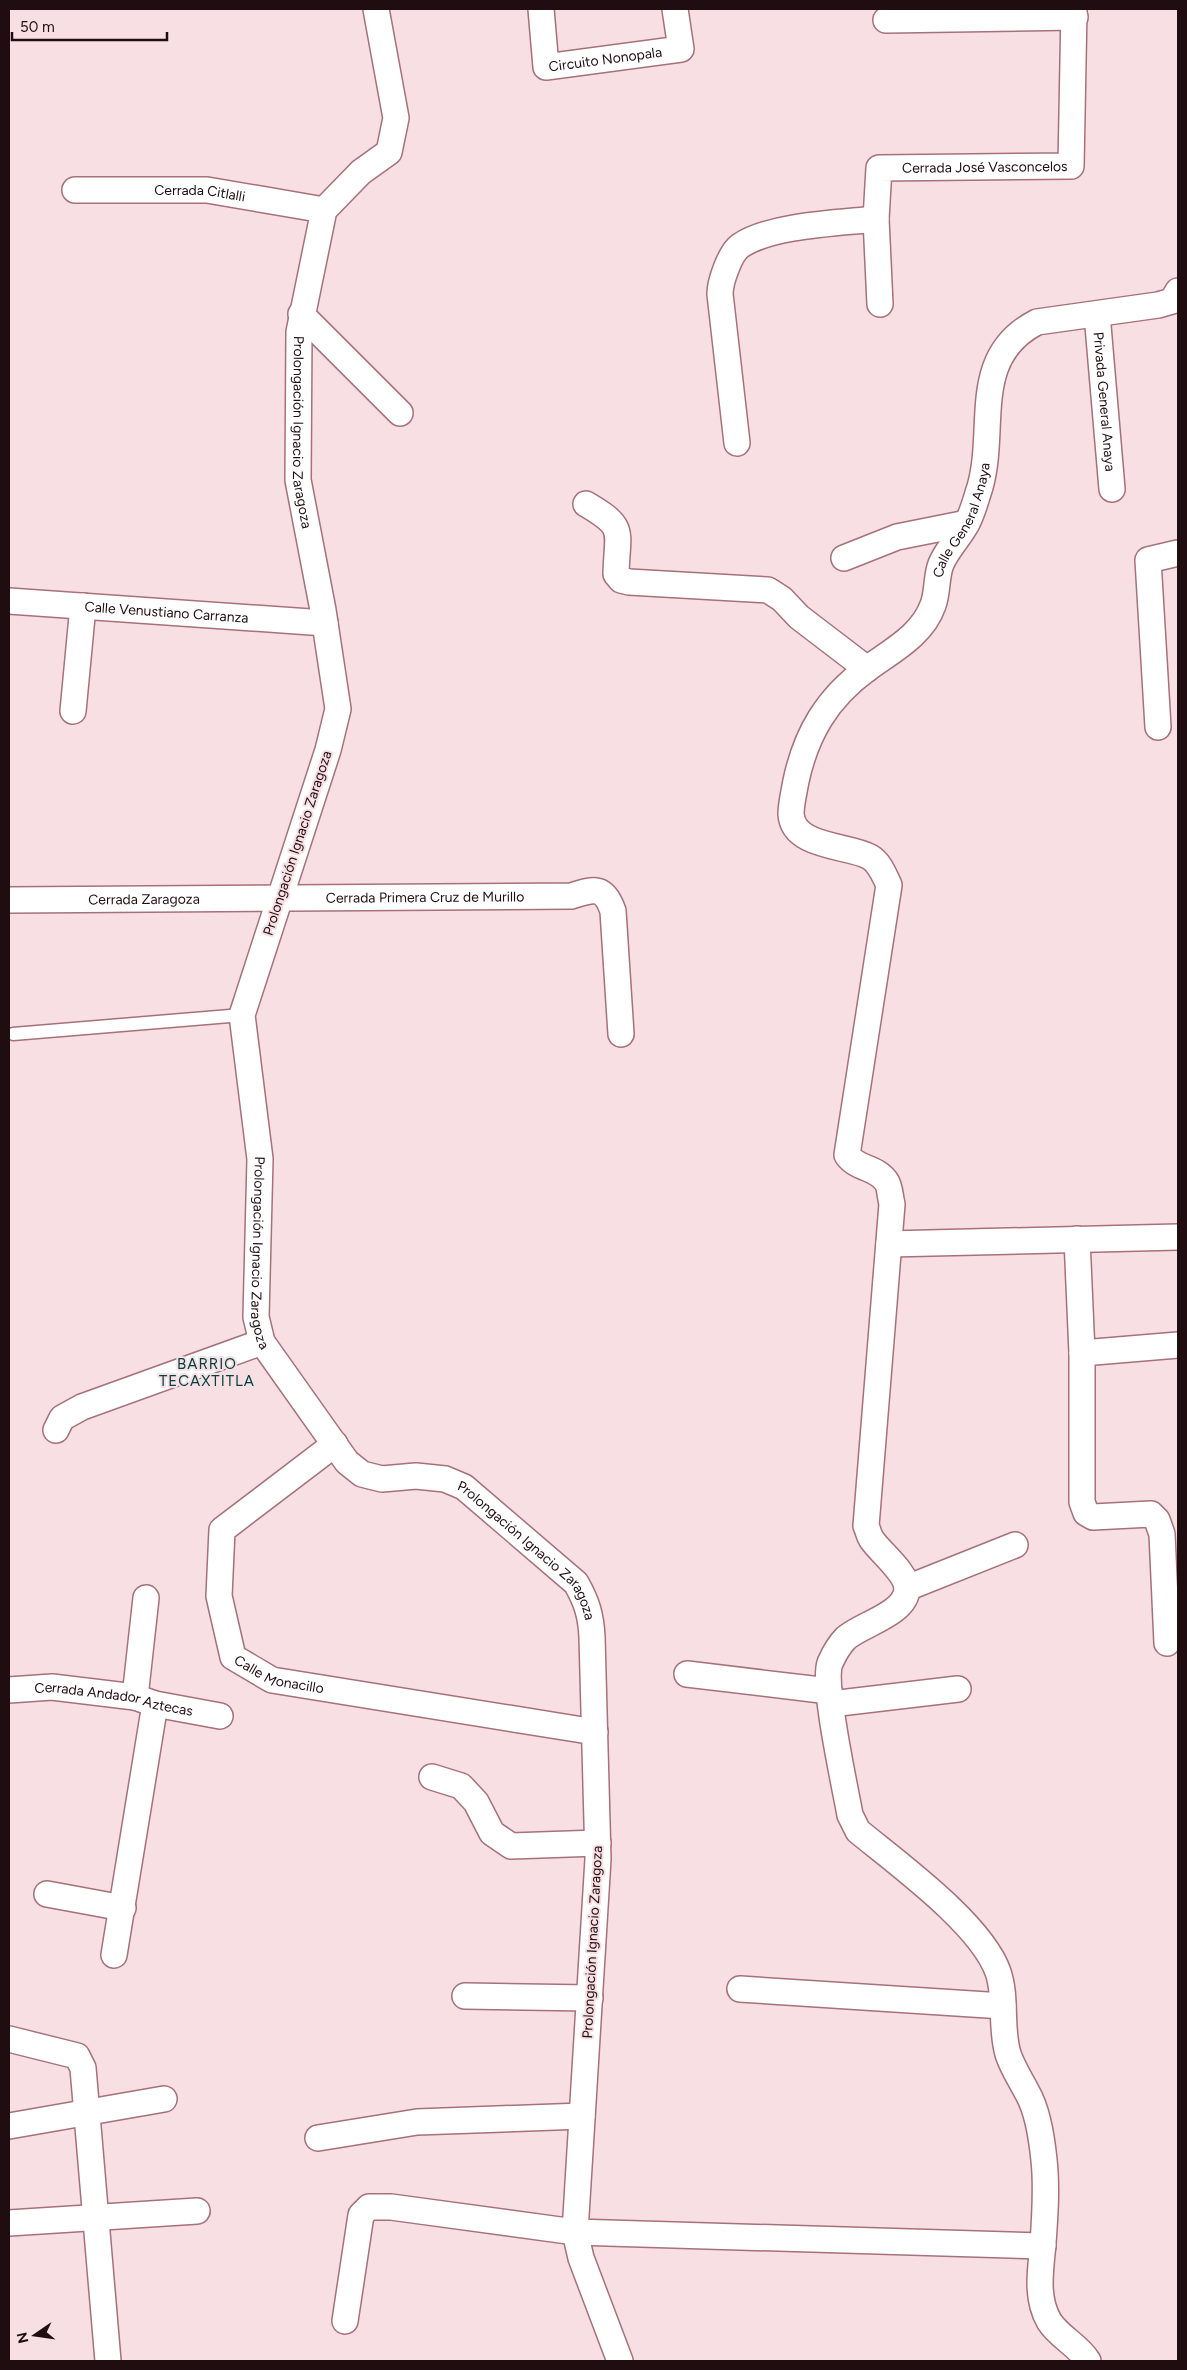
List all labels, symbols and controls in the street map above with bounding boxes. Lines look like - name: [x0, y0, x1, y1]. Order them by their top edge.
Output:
- scale bar: [12, 10, 168, 42]
- text: 50 m: [20, 18, 55, 36]
- street label: Circuito Nonopala: [548, 44, 663, 76]
- street label: Cerrada José Vasconcelos: [902, 158, 1068, 177]
- street label: Cerrada Citlalli: [154, 182, 247, 205]
- street label: Privada General Anaya: [1090, 331, 1118, 472]
- street label: Prolongación Ignacio Zaragoza: [289, 336, 315, 530]
- street label: Calle General Anaya: [930, 462, 994, 579]
- street label: Calle Venustiano Carranza: [84, 598, 249, 627]
- street label: Prolongación Ignacio Zaragoza: [260, 749, 335, 938]
- street label: Cerrada Primera Cruz de Murillo: [326, 888, 524, 907]
- street label: Cerrada Zaragoza: [88, 891, 200, 908]
- street label: Prolongación Ignacio Zaragoza: [247, 1156, 273, 1353]
- district label: BARRIO TECAXTITLA: [159, 1355, 255, 1390]
- street label: Prolongación Ignacio Zaragoza: [455, 1477, 598, 1622]
- street label: Calle Monacillo: [231, 1652, 325, 1697]
- street label: Cerrada Andador Aztecas: [34, 1679, 194, 1720]
- street label: Prolongación Ignacio Zaragoza: [579, 1845, 606, 2039]
- north arrow: [10, 2310, 60, 2360]
- text: N: [13, 2331, 32, 2345]

